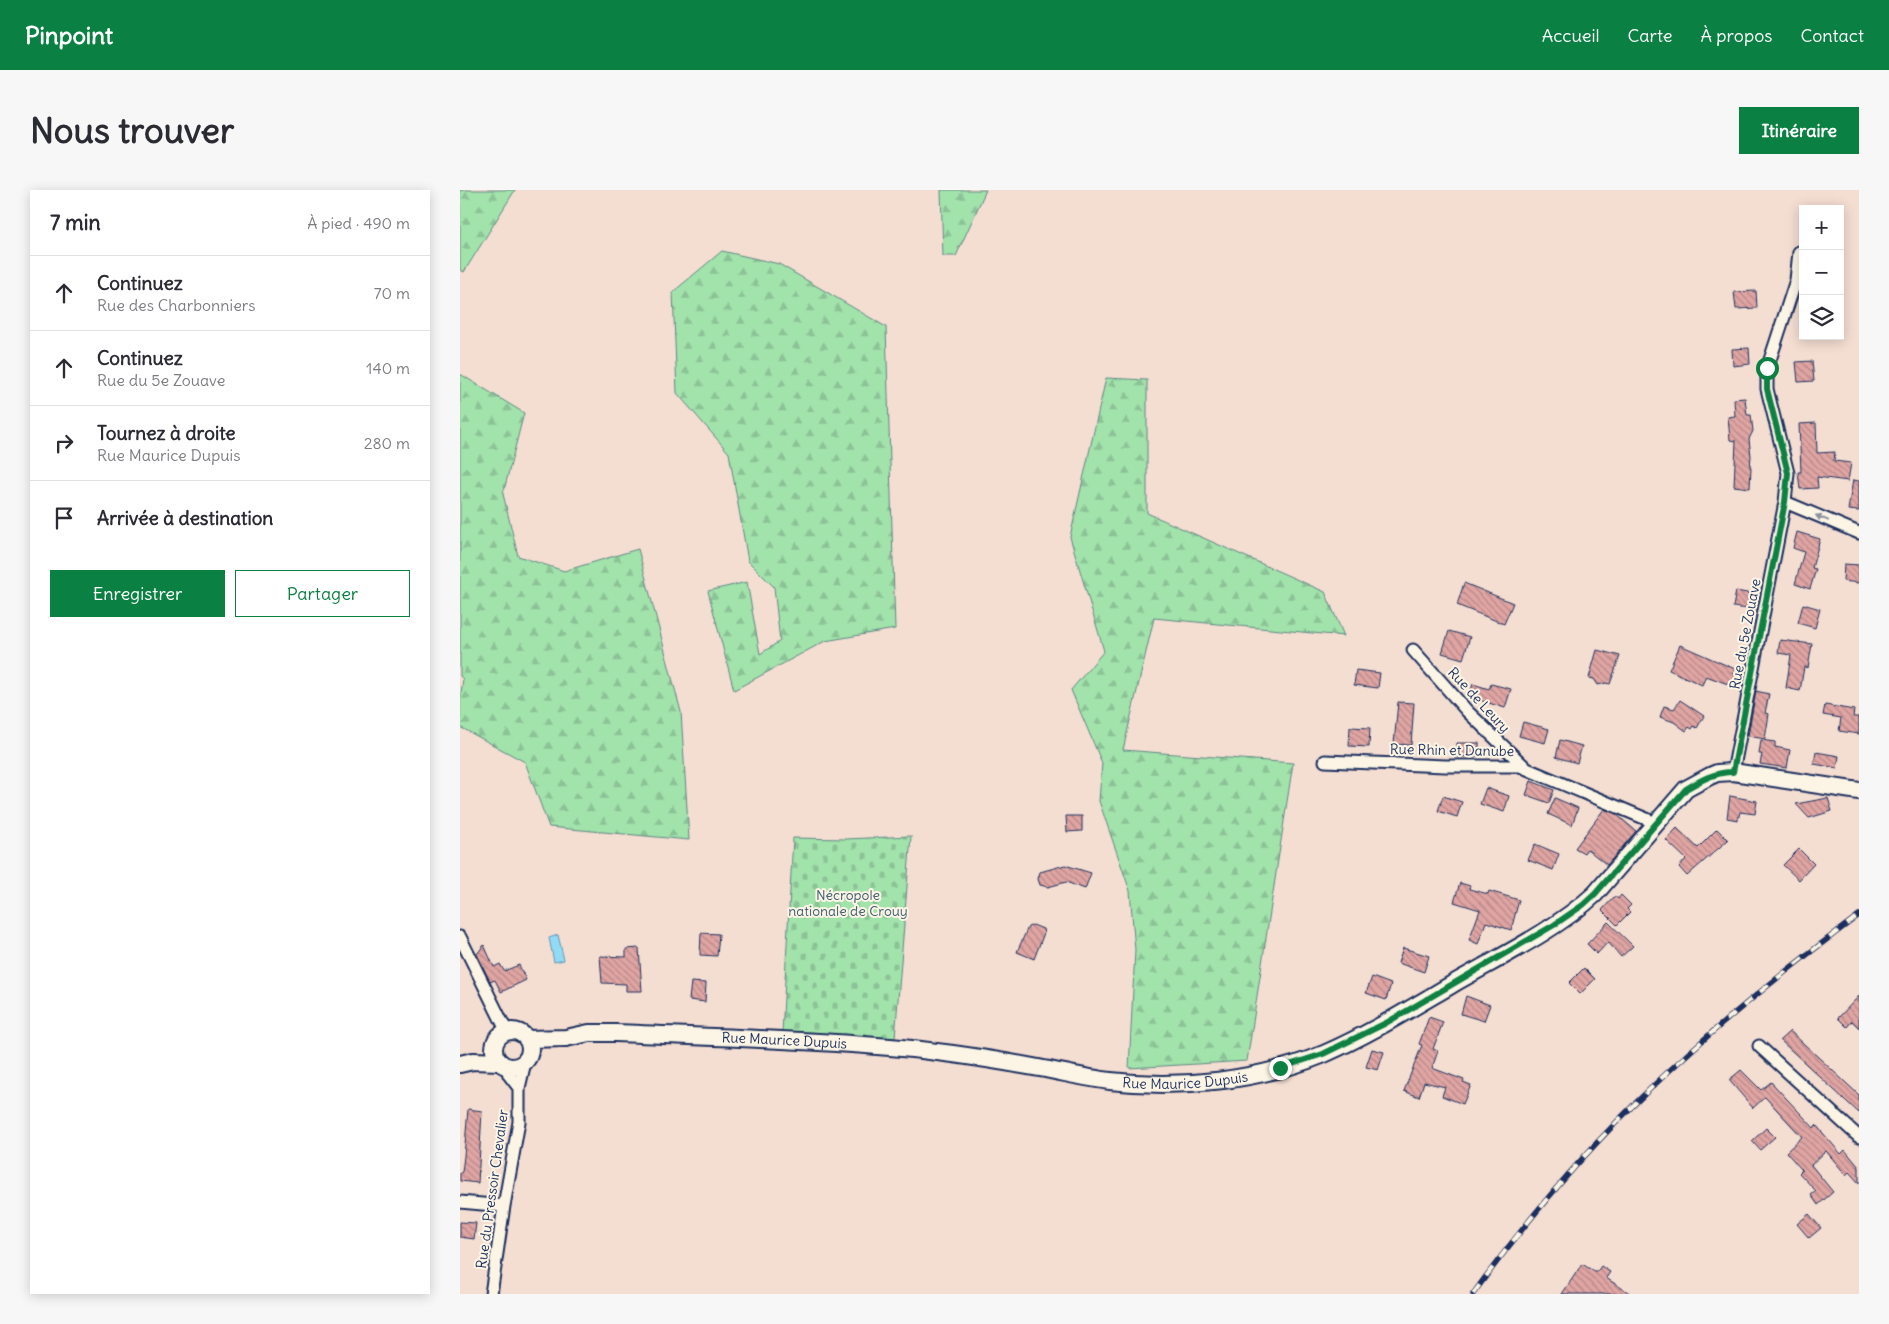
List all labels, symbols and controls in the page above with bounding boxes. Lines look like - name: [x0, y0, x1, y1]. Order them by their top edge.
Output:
- text: Pinpoint: [25, 20, 113, 50]
- text: Accueil: [1542, 24, 1600, 47]
- text: Carte: [1628, 24, 1673, 47]
- text: À propos: [1701, 24, 1772, 47]
- text: Contact: [1800, 24, 1864, 47]
- button: Itinéraire: [1739, 107, 1859, 154]
- text: Nous trouver: [30, 108, 234, 152]
- map controls: [1799, 205, 1844, 340]
- button: +: [1799, 205, 1844, 250]
- text: 7 min: [50, 209, 101, 236]
- text: À pied · 490 m: [307, 213, 410, 233]
- button: −: [1799, 250, 1844, 295]
- text: Continuez: [97, 271, 183, 295]
- icon: ahead: [50, 279, 78, 307]
- text: 70 m: [374, 283, 410, 303]
- text: Rue des Charbonniers: [97, 295, 256, 315]
- button: layers: [1799, 295, 1844, 340]
- text: Continuez: [97, 346, 183, 370]
- icon: ahead: [50, 354, 78, 382]
- route start: [1756, 357, 1779, 380]
- text: 140 m: [366, 358, 410, 378]
- text: Rue du 5e Zouave: [97, 370, 225, 390]
- text: Tournez à droite: [97, 421, 236, 445]
- icon: right: [50, 429, 78, 457]
- text: 280 m: [364, 433, 410, 453]
- text: Rue Maurice Dupuis: [97, 445, 240, 465]
- icon: arrive: [50, 504, 78, 532]
- text: Arrivée à destination: [97, 506, 273, 530]
- one-way arrow: [1815, 514, 1829, 522]
- button: Enregistrer: [50, 570, 225, 617]
- button: Partager: [235, 570, 410, 617]
- street label: Rue du 5e Zouave: [1725, 577, 1765, 691]
- street label: Rue de Leury: [1444, 663, 1514, 737]
- street label: Rue Rhin et Danube: [1390, 740, 1514, 760]
- park label: Nécropole nationale de Crouy: [788, 886, 908, 920]
- street label: Rue Maurice Dupuis: [721, 1028, 848, 1053]
- route end: [1269, 1057, 1292, 1080]
- street label: Rue Maurice Dupuis: [1122, 1067, 1249, 1093]
- street label: Rue du Pressoir Chevalier: [472, 1108, 512, 1270]

